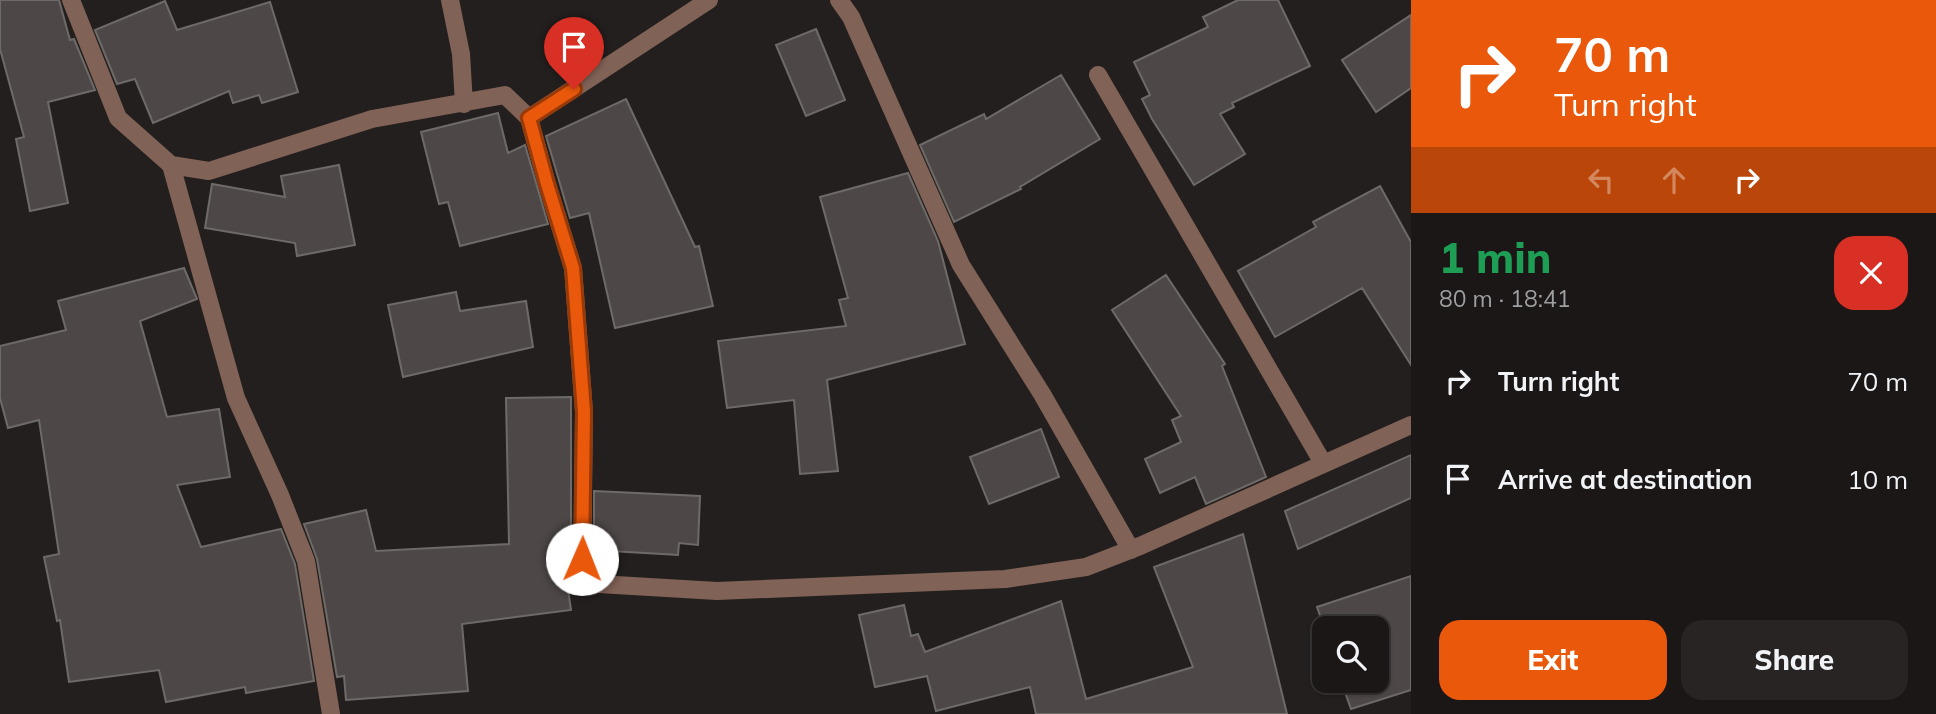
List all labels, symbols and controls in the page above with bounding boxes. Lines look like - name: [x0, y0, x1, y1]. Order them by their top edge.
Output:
- pin: [544, 17, 604, 89]
- text: 70 m: [1554, 23, 1670, 84]
- icon: arrive: [555, 28, 593, 66]
- icon: right: [1439, 28, 1530, 119]
- text: Turn right: [1554, 84, 1697, 124]
- icon: left: [1582, 161, 1620, 199]
- icon: ahead: [1655, 161, 1693, 199]
- icon: right: [1728, 161, 1766, 199]
- text: 1 min: [1439, 231, 1552, 284]
- button: close: [1834, 236, 1908, 310]
- text: 80 m · 18:41: [1439, 284, 1571, 313]
- icon: right: [1439, 362, 1477, 400]
- text: Turn right: [1498, 365, 1619, 398]
- text: 70 m: [1847, 365, 1908, 398]
- icon: arrive: [1439, 460, 1477, 498]
- text: Arrive at destination: [1498, 463, 1753, 496]
- text: 10 m: [1847, 463, 1908, 496]
- position arrow: [545, 522, 619, 596]
- map controls: [1312, 616, 1389, 693]
- button: search: [1312, 616, 1389, 693]
- button: Exit: [1439, 620, 1667, 700]
- button: Share: [1681, 620, 1908, 700]

